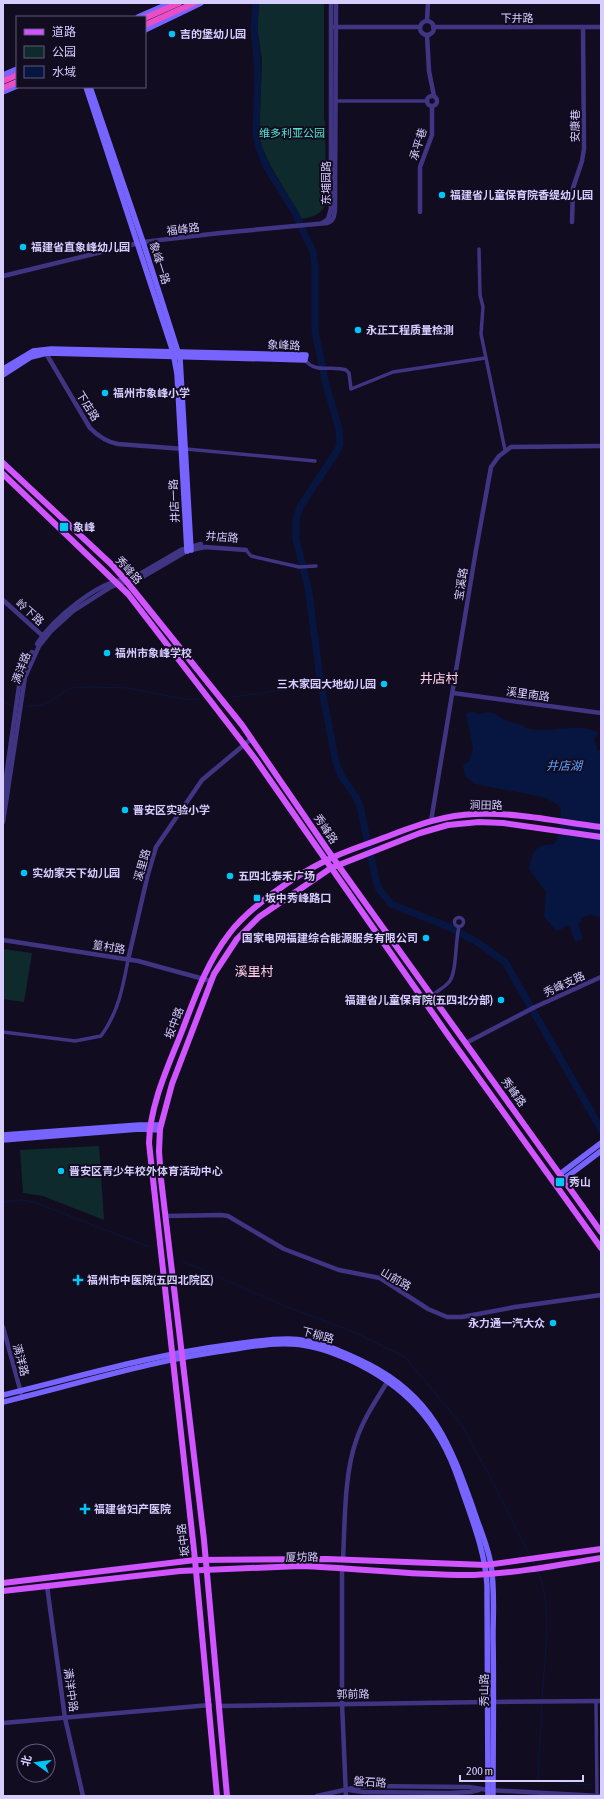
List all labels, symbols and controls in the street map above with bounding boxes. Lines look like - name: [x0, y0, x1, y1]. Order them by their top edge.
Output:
- street label: 下井路: [501, 12, 534, 24]
- legend: [16, 16, 146, 88]
- text: 道路: [52, 25, 76, 39]
- place label: 吉的堡幼儿园: [180, 28, 246, 40]
- marker: 吉的堡幼儿园: [167, 29, 177, 39]
- text: 公园: [52, 45, 76, 59]
- text: 水域: [52, 65, 76, 79]
- street label: 安康巷: [569, 110, 581, 143]
- street label: 承平巷: [407, 126, 429, 162]
- park label: 维多利亚公园: [259, 127, 325, 139]
- street label: 东埔园路: [320, 161, 332, 205]
- place label: 福建省儿童保育院香缇幼儿园: [450, 189, 593, 201]
- marker: 福建省儿童保育院香缇幼儿园: [437, 190, 447, 200]
- street label: 福峰路: [166, 221, 200, 237]
- street label: 象峰一路: [147, 240, 173, 286]
- place label: 福建省直象峰幼儿园: [31, 241, 130, 253]
- marker: 福建省直象峰幼儿园: [18, 242, 28, 252]
- place label: 永正工程质量检测: [366, 324, 454, 336]
- marker: 永正工程质量检测: [353, 325, 363, 335]
- street label: 象峰路: [267, 338, 301, 352]
- place label: 福州市象峰小学: [113, 387, 190, 399]
- marker: 福州市象峰小学: [100, 388, 110, 398]
- street label: 下店路: [74, 389, 102, 423]
- street label: 井店一路: [167, 479, 181, 523]
- marker: 象峰: [58, 521, 70, 533]
- place label: 象峰: [73, 521, 95, 533]
- street label: 井店路: [205, 530, 239, 544]
- street label: 秀峰路: [114, 554, 144, 586]
- street label: 宝溪路: [452, 567, 470, 601]
- street label: 岭下路: [14, 597, 46, 627]
- place label: 福州市象峰学校: [115, 647, 192, 659]
- marker: 福州市象峰学校: [102, 648, 112, 658]
- street label: 满洋路: [10, 650, 32, 686]
- district label: 井店村: [419, 671, 459, 686]
- place label: 三木家园大地幼儿园: [277, 678, 376, 690]
- marker: 三木家园大地幼儿园: [379, 679, 389, 689]
- street label: 溪里南路: [505, 685, 551, 703]
- water label: 井店湖: [546, 759, 584, 773]
- street label: 涧田路: [469, 799, 503, 811]
- place label: 晋安区实验小学: [133, 804, 210, 816]
- marker: 晋安区实验小学: [120, 805, 130, 815]
- street label: 秀峰路: [312, 812, 340, 846]
- street label: 溪里路: [132, 847, 152, 883]
- place label: 实幼家天下幼儿园: [32, 867, 120, 879]
- marker: 实幼家天下幼儿园: [19, 868, 29, 878]
- place label: 五四北泰禾广场: [238, 870, 315, 882]
- marker: 五四北泰禾广场: [225, 871, 235, 881]
- place label: 坂中秀峰路口: [265, 892, 331, 904]
- marker: 坂中秀峰路口: [252, 893, 262, 903]
- place label: 国家电网福建综合能源服务有限公司: [242, 932, 418, 944]
- marker: 国家电网福建综合能源服务有限公司: [421, 933, 431, 943]
- street label: 篁村路: [92, 938, 126, 956]
- district label: 溪里村: [234, 964, 274, 979]
- street label: 秀峰支路: [542, 969, 586, 999]
- place label: 福建省儿童保育院(五四北分部): [345, 994, 493, 1006]
- marker: 福建省儿童保育院(五四北分部): [496, 995, 506, 1005]
- street label: 坂中路: [162, 1005, 186, 1041]
- street label: 秀峰路: [499, 1075, 529, 1109]
- place label: 晋安区青少年校外体育活动中心: [69, 1165, 223, 1177]
- marker: 晋安区青少年校外体育活动中心: [56, 1166, 66, 1176]
- marker: 秀山: [554, 1176, 566, 1188]
- place label: 秀山: [569, 1176, 591, 1188]
- street label: 山前路: [379, 1266, 413, 1292]
- marker: 福州市中医院(五四北院区): [72, 1274, 84, 1286]
- place label: 福州市中医院(五四北院区): [87, 1274, 214, 1286]
- place label: 永力通一汽大众: [468, 1317, 545, 1329]
- marker: 永力通一汽大众: [548, 1318, 558, 1328]
- street label: 下柳路: [301, 1325, 335, 1345]
- street label: 满洋路: [11, 1343, 31, 1377]
- marker: 福建省妇产医院: [79, 1503, 91, 1515]
- place label: 福建省妇产医院: [94, 1503, 171, 1515]
- street label: 坂中路: [175, 1523, 191, 1557]
- street label: 厦坊路: [285, 1551, 319, 1563]
- street label: 满洋中路: [62, 1667, 80, 1713]
- street label: 秀山路: [478, 1674, 490, 1707]
- street label: 郭前路: [336, 1688, 370, 1700]
- north arrow: [16, 1743, 56, 1783]
- text: 北: [19, 1754, 33, 1767]
- scale bar: [460, 1757, 583, 1783]
- text: 200 m: [466, 1764, 493, 1778]
- street label: 磐石路: [353, 1775, 387, 1789]

